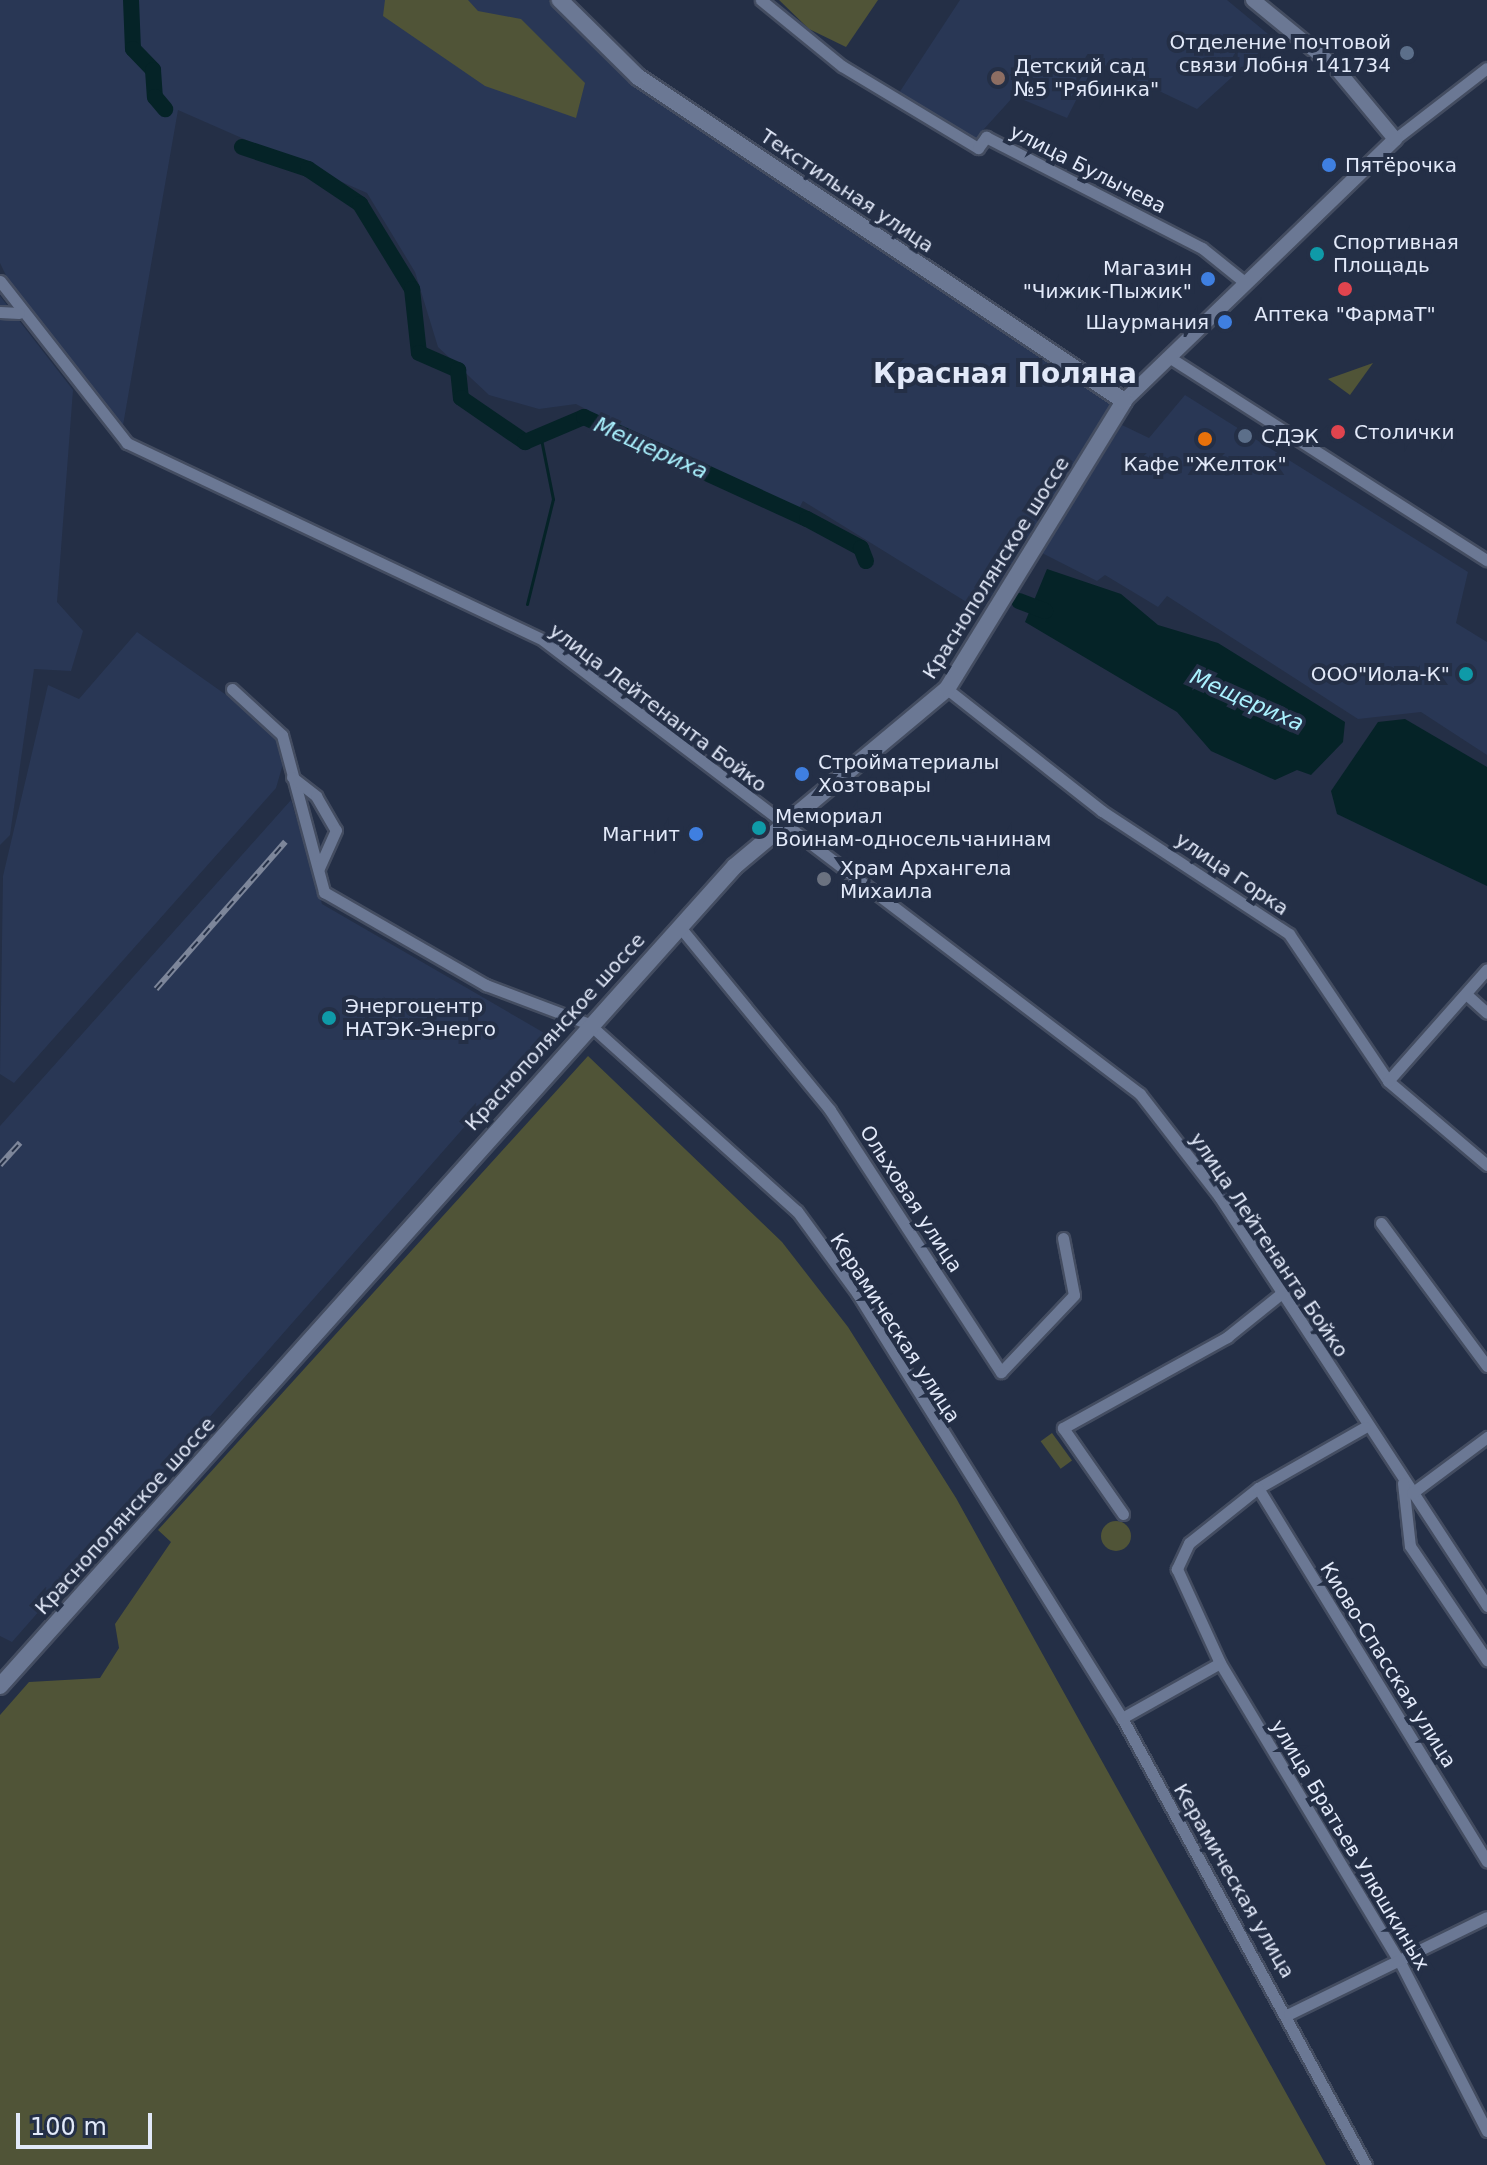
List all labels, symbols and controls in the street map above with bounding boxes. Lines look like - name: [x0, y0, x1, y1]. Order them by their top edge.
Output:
- place label: Отделение почтовой связи Лобня 141734: [1170, 30, 1391, 77]
- marker: Отделение почтовой связи Лобня 141734: [1398, 44, 1416, 62]
- place label: Детский сад №5 "Рябинка": [1014, 54, 1159, 101]
- marker: Детский сад №5 "Рябинка": [989, 69, 1007, 87]
- street label: улица Булычева: [1006, 119, 1170, 219]
- street label: Текстильная улица: [756, 124, 938, 258]
- place label: Пятёрочка: [1345, 153, 1457, 177]
- marker: Пятёрочка: [1320, 156, 1338, 174]
- place label: Спортивная Площадь: [1333, 230, 1459, 277]
- marker: Спортивная Площадь: [1308, 245, 1326, 263]
- place label: Магазин "Чижик-Пыжик": [1023, 256, 1192, 303]
- marker: Магазин "Чижик-Пыжик": [1199, 270, 1217, 288]
- marker: Аптека "ФармаТ": [1336, 280, 1354, 298]
- place label: Аптека "ФармаТ": [1254, 302, 1436, 326]
- place label: Шаурмания: [1085, 310, 1209, 334]
- marker: Шаурмания: [1216, 313, 1234, 331]
- district label: Красная Поляна: [873, 357, 1137, 391]
- water label: Мещериха: [590, 411, 712, 485]
- place label: Столички: [1354, 420, 1455, 444]
- marker: Столички: [1329, 423, 1347, 441]
- place label: СДЭК: [1261, 424, 1319, 448]
- marker: СДЭК: [1236, 427, 1254, 445]
- marker: Кафе "Желток": [1196, 430, 1214, 448]
- street label: Краснополянское шоссе: [918, 452, 1074, 684]
- place label: Кафе "Желток": [1123, 452, 1287, 476]
- street label: улица Лейтенанта Бойко: [545, 618, 771, 798]
- place label: ООО"Иола-К": [1311, 662, 1450, 686]
- water label: Мещериха: [1186, 663, 1308, 737]
- marker: ООО"Иола-К": [1457, 665, 1475, 683]
- place label: Стройматериалы Хозтовары: [818, 750, 999, 797]
- marker: Стройматериалы Хозтовары: [793, 765, 811, 783]
- place label: Мемориал Воинам-односельчанинам: [775, 804, 1051, 851]
- marker: Мемориал Воинам-односельчанинам: [750, 819, 768, 837]
- place label: Магнит: [602, 822, 680, 846]
- marker: Магнит: [687, 825, 705, 843]
- street label: улица Горка: [1171, 827, 1293, 921]
- place label: Храм Архангела Михаила: [840, 856, 1011, 903]
- marker: Храм Архангела Михаила: [815, 870, 833, 888]
- street label: Краснополянское шоссе: [460, 928, 650, 1136]
- place label: Энергоцентр НАТЭК-Энерго: [345, 994, 496, 1041]
- marker: Энергоцентр НАТЭК-Энерго: [320, 1009, 338, 1027]
- street label: Ольховая улица: [855, 1121, 967, 1277]
- street label: улица Лейтенанта Бойко: [1185, 1128, 1353, 1362]
- street label: Керамическая улица: [825, 1229, 965, 1427]
- street label: Краснополянское шоссе: [30, 1412, 220, 1620]
- street label: Киово-Спасская улица: [1315, 1558, 1461, 1772]
- street label: улица Братьев Улюшкиных: [1265, 1715, 1435, 1975]
- street label: Керамическая улица: [1168, 1779, 1300, 1983]
- scale bar: [20, 2097, 156, 2147]
- text: 100 m: [30, 2113, 107, 2141]

